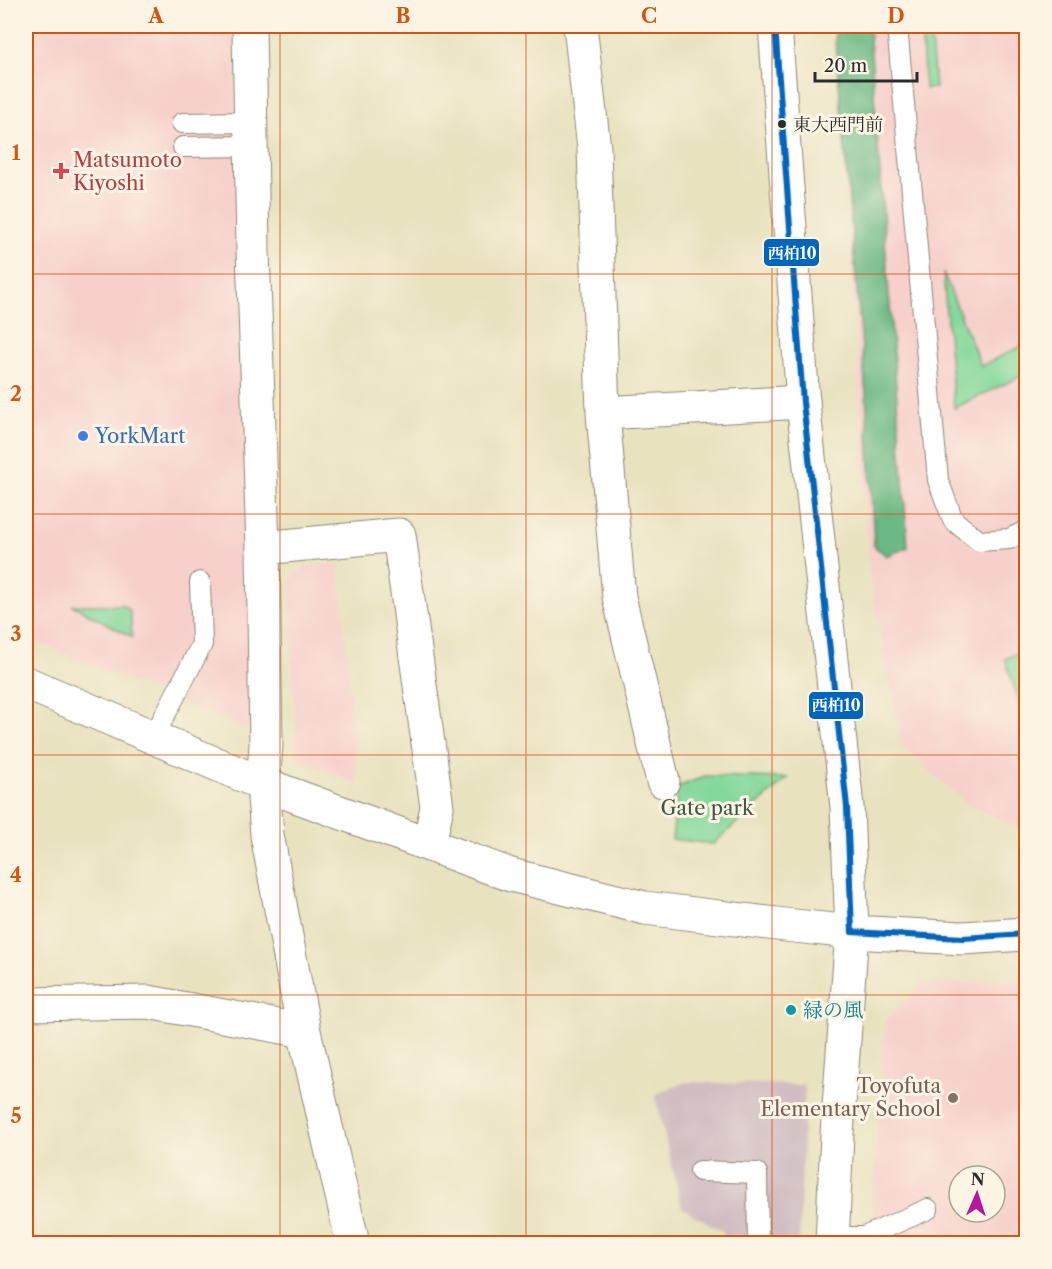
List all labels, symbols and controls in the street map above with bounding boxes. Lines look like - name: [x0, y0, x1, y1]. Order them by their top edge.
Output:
- text: A: [147, 4, 164, 28]
- text: B: [396, 4, 411, 28]
- text: C: [641, 4, 657, 28]
- text: D: [887, 4, 905, 28]
- scale bar: [815, 45, 917, 83]
- text: 20 m: [824, 55, 868, 77]
- place label: 東大西門前: [793, 114, 883, 136]
- marker: 東大西門前: [776, 118, 788, 130]
- text: 1: [12, 141, 21, 165]
- place label: Matsumoto Kiyoshi: [73, 148, 182, 195]
- marker: Matsumoto Kiyoshi: [54, 164, 68, 178]
- line badge: 西柏10: [763, 238, 820, 267]
- text: 西柏10: [767, 243, 817, 263]
- text: 2: [10, 382, 22, 406]
- place label: YorkMart: [94, 424, 185, 448]
- marker: YorkMart: [76, 429, 90, 443]
- text: 3: [10, 622, 22, 646]
- line badge: 西柏10: [808, 691, 864, 720]
- text: 西柏10: [811, 695, 861, 715]
- park label: Gate park: [660, 796, 755, 820]
- text: 4: [10, 863, 22, 887]
- place label: 緑の風: [803, 998, 863, 1022]
- marker: 緑の風: [784, 1003, 798, 1017]
- place label: Toyofuta Elementary School: [760, 1074, 941, 1121]
- marker: Toyofuta Elementary School: [946, 1091, 960, 1105]
- text: 5: [10, 1104, 22, 1128]
- north arrow: [947, 1164, 1007, 1224]
- text: N: [970, 1169, 985, 1189]

